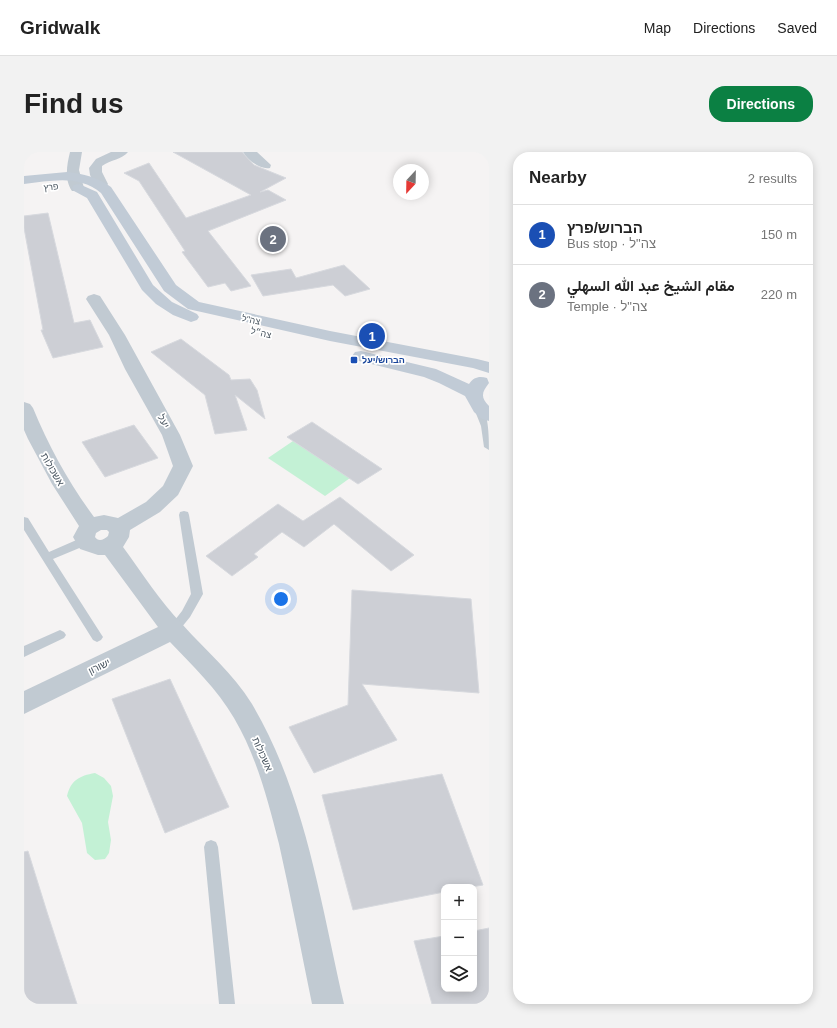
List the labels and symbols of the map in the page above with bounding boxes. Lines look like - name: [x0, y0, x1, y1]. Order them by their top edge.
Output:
- north arrow: [393, 164, 429, 200]
- street label: פרץ: [43, 181, 59, 193]
- pin: 2: [260, 224, 286, 254]
- street label: צה"ל: [241, 313, 261, 327]
- pin: 1: [359, 321, 385, 351]
- street label: צה״ל: [250, 326, 272, 340]
- marker: הברוש/יעל: [349, 355, 359, 365]
- place label: הברוש/יעל: [362, 355, 405, 365]
- street label: יעל: [155, 413, 172, 430]
- street label: אשכולות: [39, 451, 67, 488]
- your location: [271, 589, 291, 609]
- street label: ישורון: [86, 656, 112, 676]
- street label: אשכולות: [250, 736, 275, 774]

